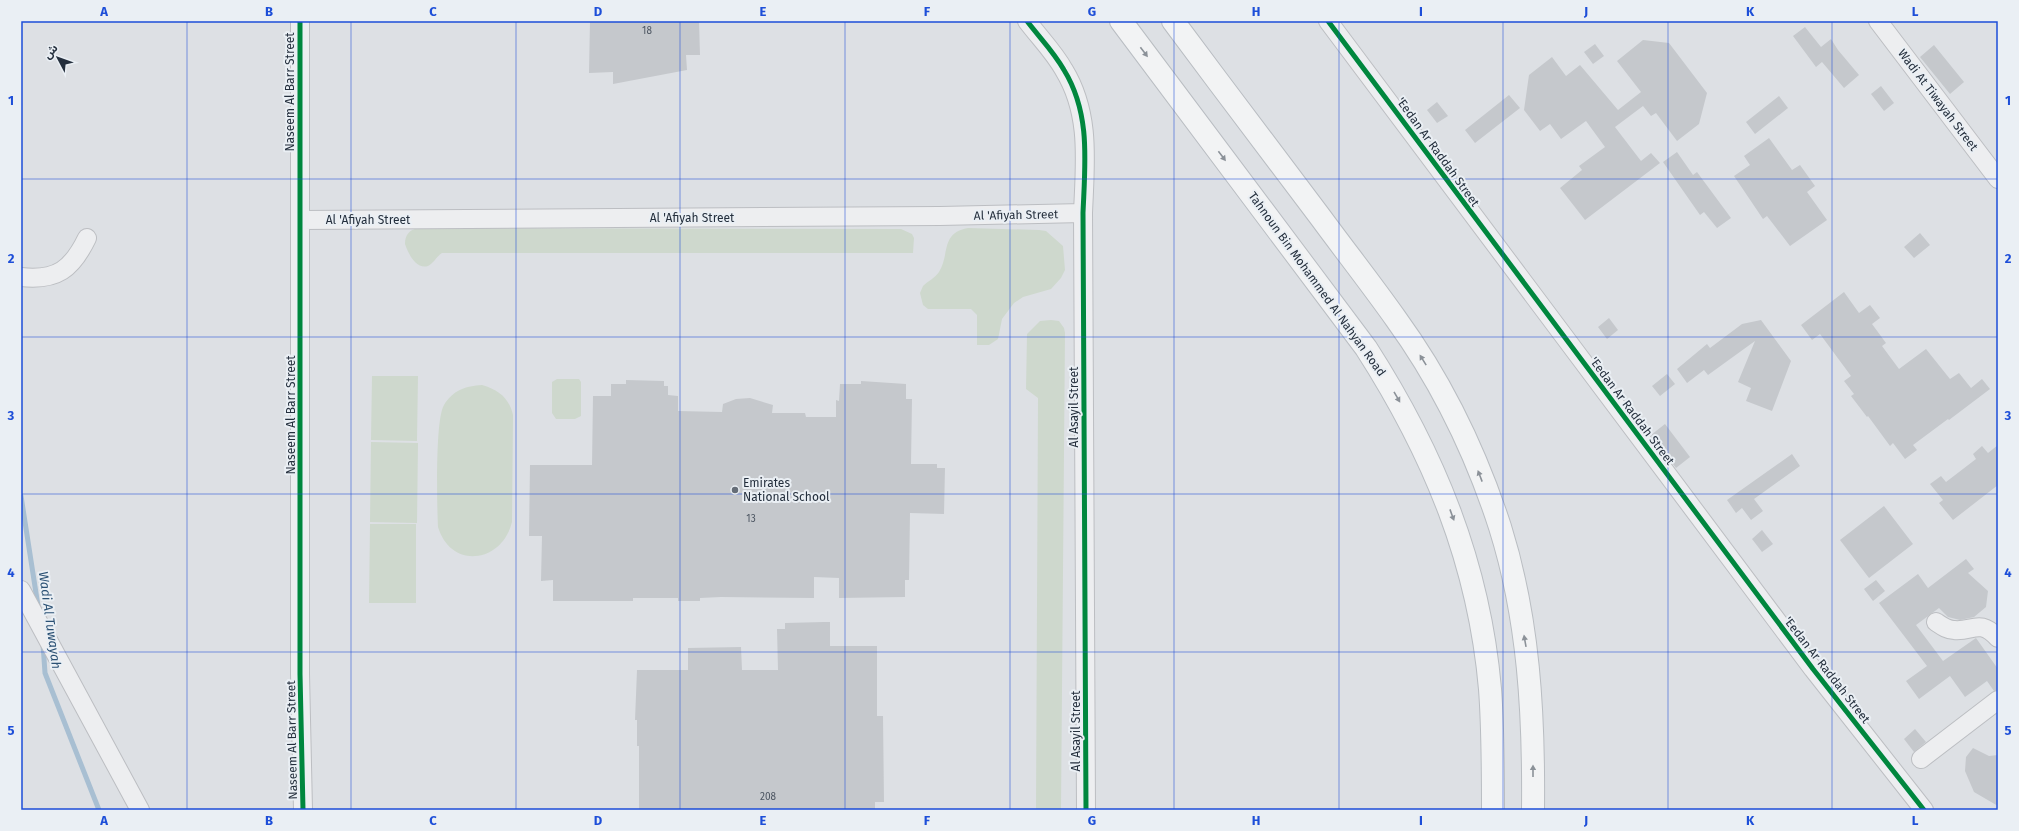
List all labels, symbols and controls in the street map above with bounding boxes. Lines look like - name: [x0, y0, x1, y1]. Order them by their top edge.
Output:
- text: A: [99, 4, 108, 19]
- text: B: [265, 4, 273, 19]
- text: C: [429, 4, 437, 19]
- text: D: [594, 4, 603, 19]
- text: E: [760, 4, 767, 19]
- text: F: [924, 4, 931, 19]
- text: G: [1088, 4, 1096, 19]
- text: H: [1252, 4, 1260, 19]
- text: I: [1419, 4, 1423, 19]
- text: J: [1583, 4, 1588, 19]
- text: K: [1746, 4, 1755, 19]
- text: L: [1912, 4, 1919, 19]
- house number: 18: [642, 25, 652, 37]
- street label: Naseem Al Barr Street: [283, 32, 297, 152]
- north arrow: [38, 38, 78, 78]
- text: ش: [41, 42, 61, 62]
- street label: Wadi At Tiwayah Street: [1895, 46, 1981, 154]
- one-way arrow: [1140, 47, 1148, 58]
- text: 1: [8, 93, 14, 108]
- text: 1: [2005, 93, 2011, 108]
- street label: 'Eedan Ar Raddah Street: [1394, 95, 1483, 210]
- one-way arrow: [1218, 151, 1226, 162]
- street label: Tahnoun Bin Mohammed Al Nahyan Road: [1245, 189, 1389, 379]
- street label: Al 'Afiyah Street: [974, 207, 1059, 223]
- street label: Al 'Afiyah Street: [650, 211, 735, 225]
- street label: Al 'Afiyah Street: [326, 213, 411, 227]
- text: 2: [8, 251, 15, 266]
- text: 2: [2005, 251, 2012, 266]
- one-way arrow: [1419, 354, 1426, 366]
- street label: 'Eedan Ar Raddah Street: [1587, 354, 1677, 468]
- street label: Naseem Al Barr Street: [284, 355, 298, 475]
- street label: Al Asayil Street: [1067, 366, 1081, 447]
- one-way arrow: [1393, 391, 1400, 403]
- text: 3: [7, 408, 15, 423]
- text: 3: [2004, 408, 2012, 423]
- one-way arrow: [1477, 469, 1483, 481]
- place label: Emirates National School: [743, 476, 830, 504]
- marker: Emirates National School: [730, 485, 740, 495]
- one-way arrow: [1450, 509, 1456, 521]
- house number: 13: [746, 513, 756, 525]
- text: 4: [7, 565, 15, 580]
- text: 4: [2004, 565, 2012, 580]
- water label: Wadi Al Tuwayah: [36, 570, 64, 670]
- street label: 'Eedan Ar Raddah Street: [1781, 614, 1873, 727]
- one-way arrow: [1522, 635, 1528, 648]
- street label: Naseem Al Barr Street: [284, 680, 300, 800]
- street label: Al Asayil Street: [1069, 690, 1083, 771]
- text: 5: [8, 723, 15, 738]
- text: 5: [2005, 723, 2012, 738]
- one-way arrow: [1530, 764, 1536, 777]
- house number: 208: [760, 791, 777, 803]
- text: A: [99, 813, 108, 828]
- text: B: [265, 813, 273, 828]
- text: C: [429, 813, 437, 828]
- text: D: [594, 813, 603, 828]
- text: E: [760, 813, 767, 828]
- text: F: [924, 813, 931, 828]
- text: G: [1088, 813, 1096, 828]
- text: H: [1252, 813, 1260, 828]
- text: I: [1419, 813, 1423, 828]
- text: J: [1583, 813, 1588, 828]
- text: K: [1746, 813, 1755, 828]
- text: L: [1912, 813, 1919, 828]

